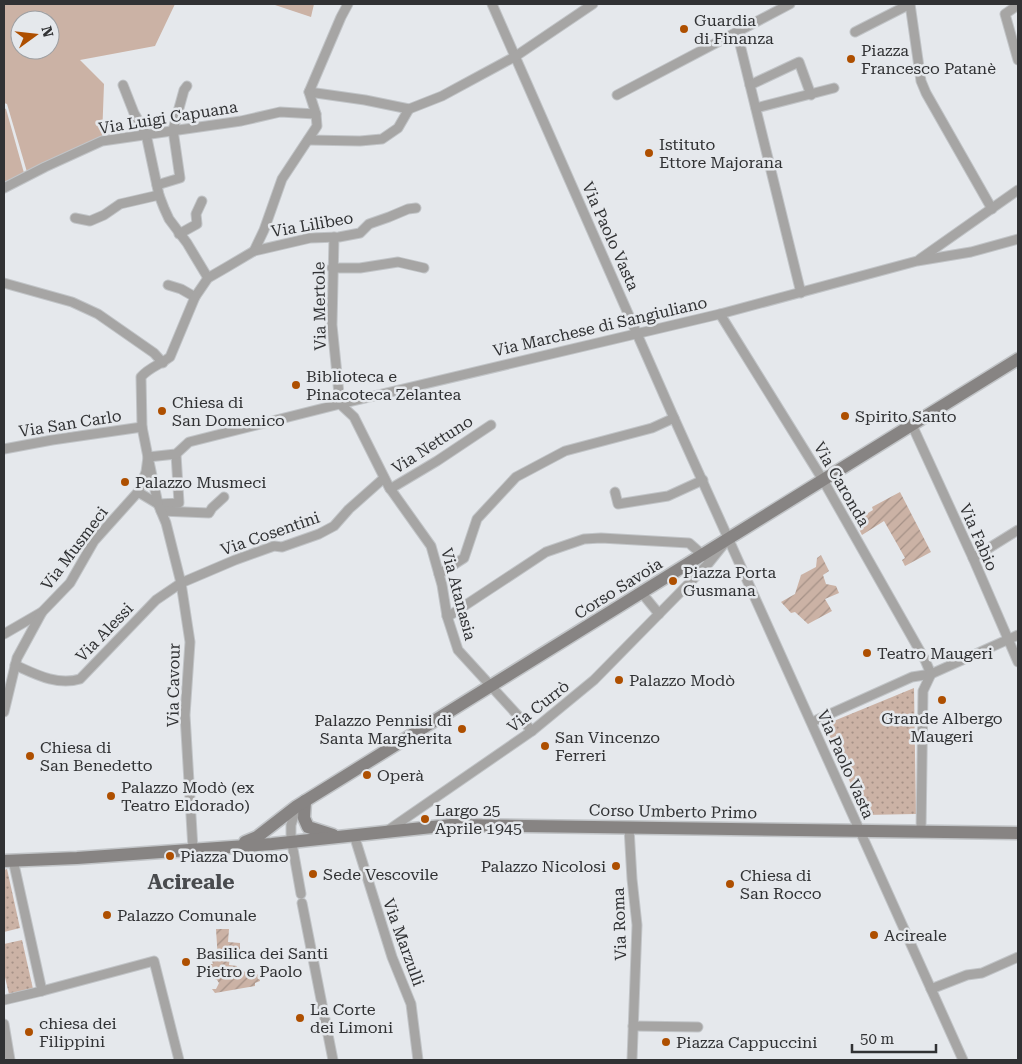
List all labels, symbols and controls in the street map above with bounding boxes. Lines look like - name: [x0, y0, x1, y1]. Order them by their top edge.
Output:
- north arrow: [10, 10, 60, 60]
- place label: Guardia di Finanza: [694, 11, 774, 48]
- marker: Guardia di Finanza: [678, 23, 690, 35]
- text: N: [38, 24, 57, 39]
- place label: Piazza Francesco Patanè: [861, 41, 996, 78]
- marker: Piazza Francesco Patanè: [845, 53, 857, 65]
- street label: Via Luigi Capuana: [97, 97, 239, 138]
- place label: Istituto Ettore Majorana: [659, 135, 783, 172]
- marker: Istituto Ettore Majorana: [643, 147, 655, 159]
- street label: Via Paolo Vasta: [578, 179, 643, 294]
- street label: Via Lilibeo: [270, 208, 355, 241]
- street label: Via Mertole: [309, 261, 330, 351]
- street label: Via Marchese di Sangiuliano: [491, 293, 709, 360]
- place label: Biblioteca e Pinacoteca Zelantea: [306, 367, 462, 404]
- marker: Biblioteca e Pinacoteca Zelantea: [290, 379, 302, 391]
- place label: Chiesa di San Domenico: [172, 393, 285, 430]
- marker: Chiesa di San Domenico: [156, 405, 168, 417]
- street label: Via San Carlo: [17, 406, 123, 441]
- place label: Spirito Santo: [855, 407, 957, 426]
- marker: Spirito Santo: [839, 410, 851, 422]
- street label: Via Nettuno: [388, 411, 476, 478]
- street label: Via Caronda: [810, 439, 874, 530]
- place label: Palazzo Musmeci: [135, 473, 266, 492]
- marker: Palazzo Musmeci: [119, 476, 131, 488]
- street label: Via Fabio: [955, 501, 1002, 574]
- street label: Via Musmeci: [37, 503, 112, 594]
- street label: Via Cosentini: [218, 508, 322, 559]
- street label: Via Atanasia: [437, 546, 480, 643]
- street label: Corso Savoia: [571, 554, 666, 623]
- place label: Piazza Porta Gusmana: [683, 563, 776, 600]
- marker: Piazza Porta Gusmana: [667, 575, 679, 587]
- street label: Via Alessi: [72, 599, 137, 666]
- street label: Via Cavour: [163, 642, 184, 727]
- place label: Teatro Maugeri: [877, 644, 993, 663]
- marker: Teatro Maugeri: [861, 647, 873, 659]
- place label: Palazzo Modò: [629, 671, 735, 690]
- marker: Palazzo Modò: [613, 674, 625, 686]
- street label: Via Currò: [504, 676, 573, 736]
- marker: Grande Albergo Maugeri: [936, 694, 948, 706]
- street label: Via Paolo Vasta: [813, 707, 878, 822]
- place label: Grande Albergo Maugeri: [881, 709, 1003, 746]
- place label: Palazzo Pennisi di Santa Margherita: [314, 711, 452, 748]
- marker: Palazzo Pennisi di Santa Margherita: [456, 723, 468, 735]
- place label: San Vincenzo Ferreri: [555, 728, 660, 765]
- place label: Chiesa di San Benedetto: [40, 738, 153, 775]
- marker: San Vincenzo Ferreri: [539, 740, 551, 752]
- marker: Chiesa di San Benedetto: [24, 750, 36, 762]
- place label: Operà: [377, 766, 424, 785]
- marker: Operà: [361, 769, 373, 781]
- place label: Palazzo Modò (ex Teatro Eldorado): [121, 778, 255, 815]
- marker: Palazzo Modò (ex Teatro Eldorado): [105, 790, 117, 802]
- place label: Largo 25 Aprile 1945: [435, 801, 522, 838]
- street label: Corso Umberto Primo: [589, 801, 757, 822]
- marker: Largo 25 Aprile 1945: [419, 813, 431, 825]
- place label: Piazza Duomo: [180, 847, 289, 866]
- marker: Piazza Duomo: [164, 850, 176, 862]
- place label: Palazzo Nicolosi: [481, 857, 606, 876]
- marker: Palazzo Nicolosi: [610, 860, 622, 872]
- place label: Sede Vescovile: [323, 865, 439, 884]
- place label: Chiesa di San Rocco: [740, 866, 822, 903]
- marker: Sede Vescovile: [307, 868, 319, 880]
- district label: Acireale: [147, 870, 235, 894]
- marker: Chiesa di San Rocco: [724, 878, 736, 890]
- street label: Via Roma: [609, 887, 630, 961]
- street label: Via Marzulli: [379, 896, 428, 989]
- place label: Palazzo Comunale: [117, 906, 257, 925]
- marker: Palazzo Comunale: [101, 909, 113, 921]
- place label: Acireale: [884, 926, 947, 945]
- marker: Acireale: [868, 929, 880, 941]
- place label: Basilica dei Santi Pietro e Paolo: [196, 944, 328, 981]
- marker: Basilica dei Santi Pietro e Paolo: [180, 956, 192, 968]
- place label: La Corte dei Limoni: [310, 1000, 393, 1037]
- marker: La Corte dei Limoni: [294, 1012, 306, 1024]
- place label: chiesa dei Filippini: [39, 1014, 117, 1051]
- scale bar: [852, 1022, 936, 1054]
- marker: chiesa dei Filippini: [23, 1026, 35, 1038]
- text: 50 m: [860, 1030, 895, 1048]
- place label: Piazza Cappuccini: [676, 1033, 817, 1052]
- marker: Piazza Cappuccini: [660, 1036, 672, 1048]

